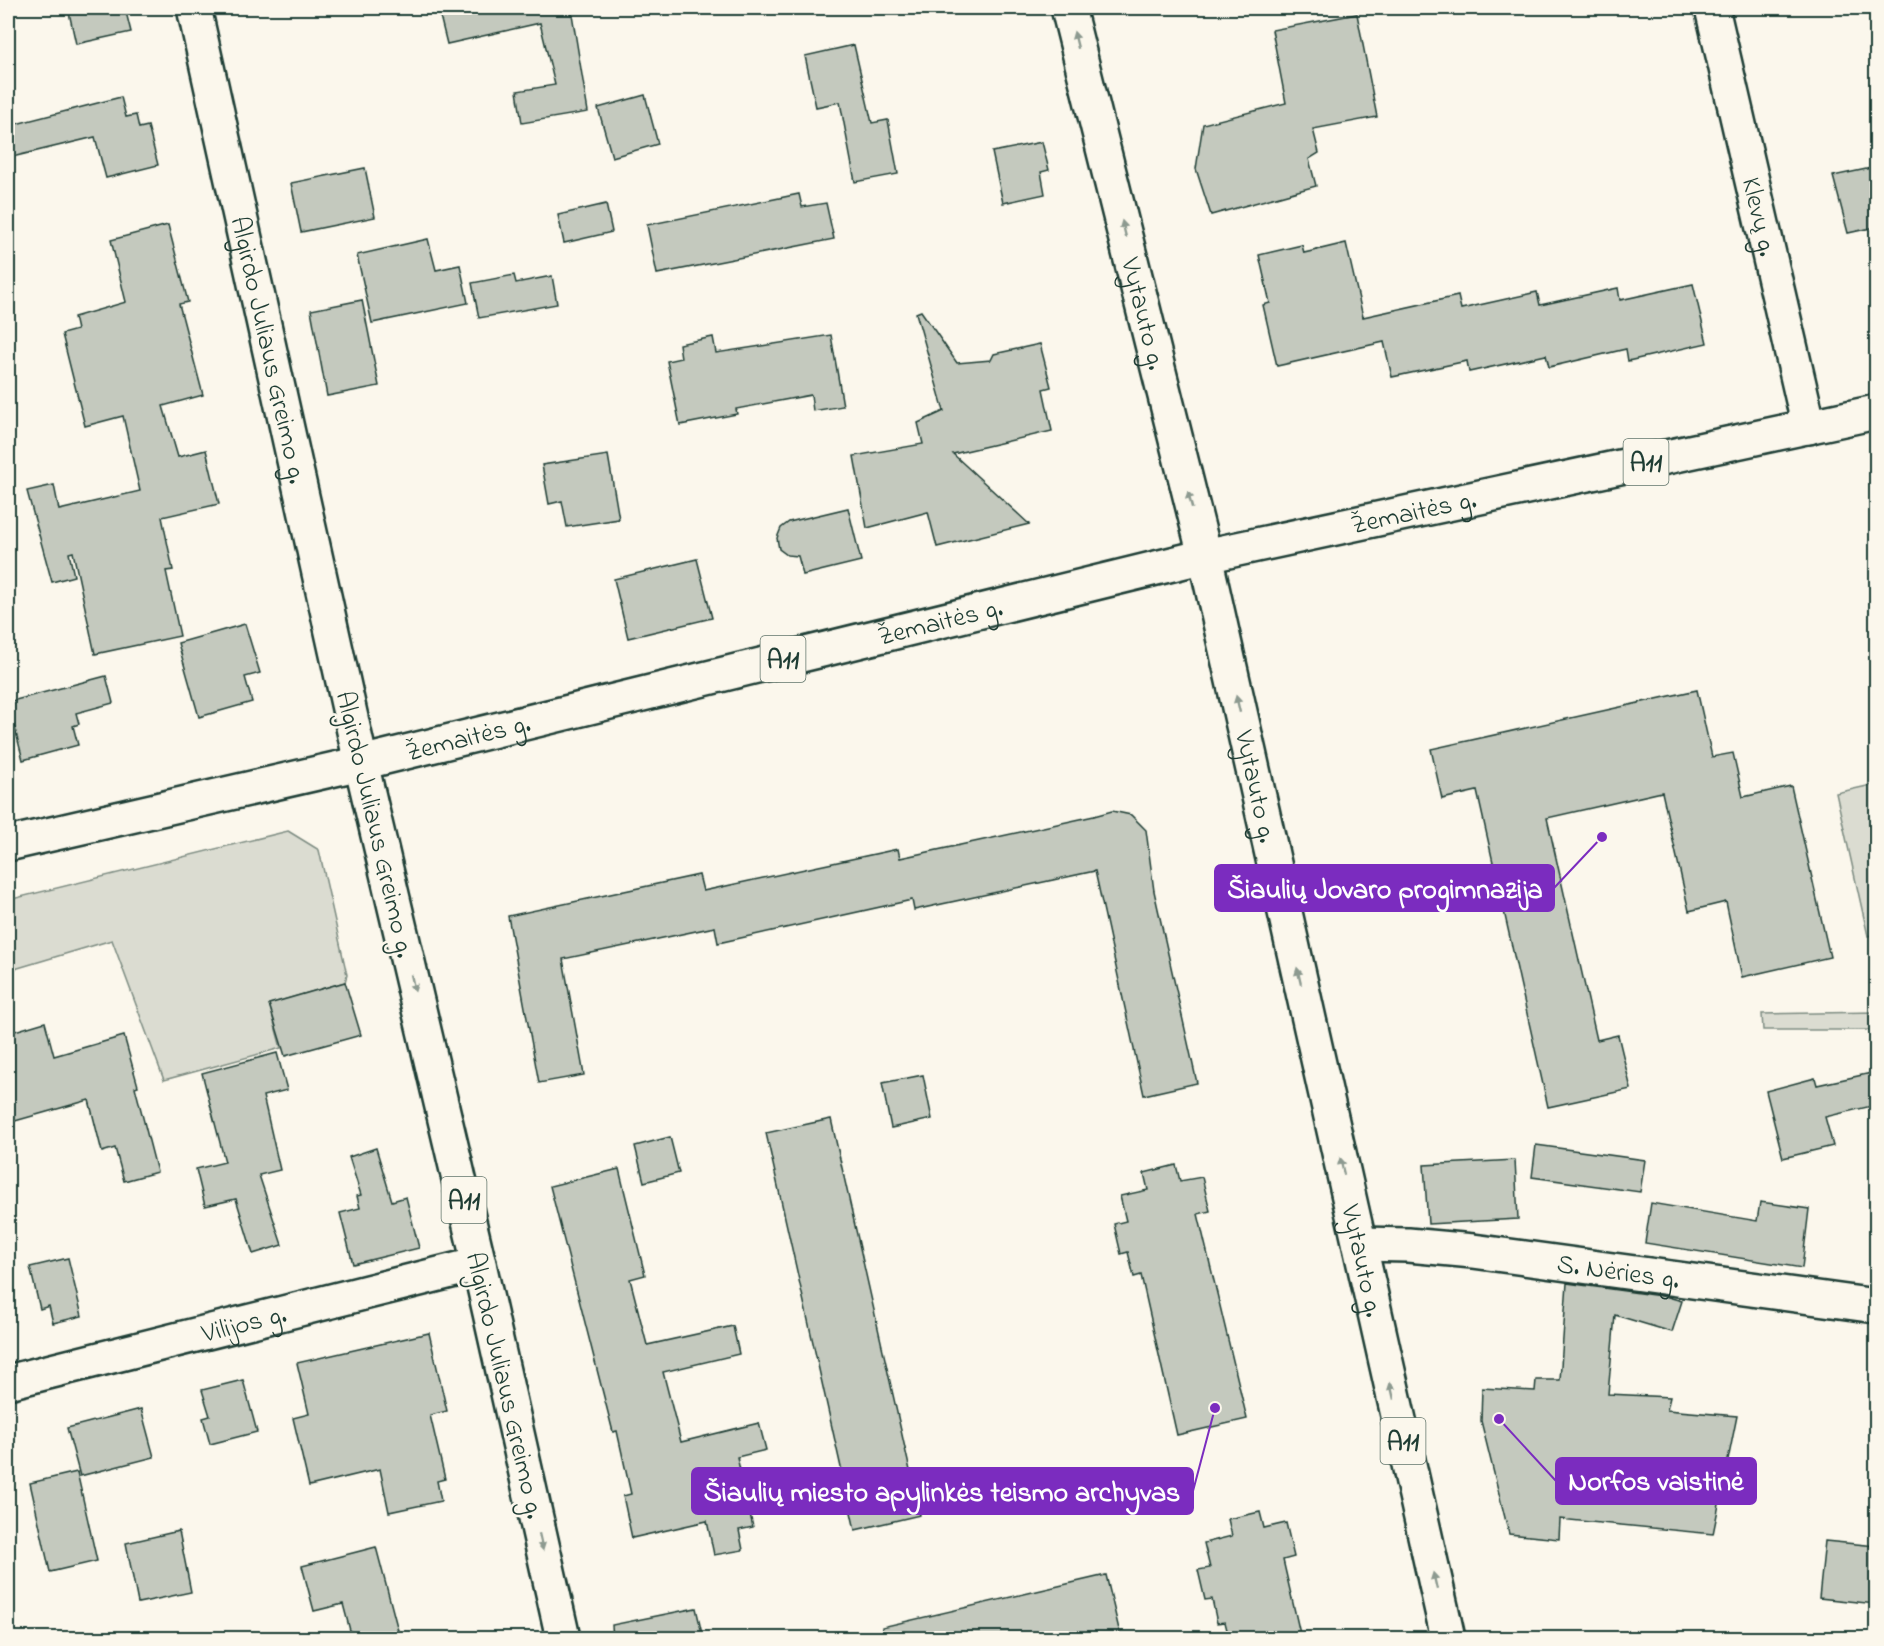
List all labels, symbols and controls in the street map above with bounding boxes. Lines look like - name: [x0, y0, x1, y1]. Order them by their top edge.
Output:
- one-way arrow: [1070, 31, 1080, 49]
- street label: Klevų g.: [1730, 174, 1786, 260]
- street label: Algirdo Juliaus Greimo g.: [219, 213, 316, 488]
- one-way arrow: [1118, 220, 1128, 238]
- street label: Vytauto g.: [1109, 253, 1175, 374]
- road number: A11: [1624, 439, 1668, 485]
- street label: Žemaitės g.: [1347, 481, 1480, 546]
- one-way arrow: [1185, 491, 1194, 509]
- street label: Žemaitės g.: [874, 589, 1007, 658]
- road number: A11: [760, 636, 806, 682]
- street label: Algirdo Juliaus Greimo g.: [324, 687, 423, 962]
- one-way arrow: [1233, 694, 1243, 713]
- street label: Žemaitės g.: [402, 705, 535, 773]
- street label: Vytauto g.: [1223, 726, 1286, 847]
- callout: Šiaulių Jovaro progimnazija: [1215, 865, 1554, 911]
- text: Šiaulių Jovaro progimnazija: [1227, 871, 1543, 913]
- one-way arrow: [1294, 966, 1304, 985]
- one-way arrow: [408, 974, 418, 992]
- one-way arrow: [1337, 1156, 1346, 1175]
- road number: A11: [442, 1177, 486, 1223]
- street label: Vytauto g.: [1329, 1200, 1392, 1321]
- street label: S. Nėries g.: [1554, 1246, 1682, 1301]
- street label: Algirdo Juliaus Greimo g.: [454, 1248, 553, 1523]
- street label: Vilijos g.: [197, 1296, 291, 1355]
- one-way arrow: [1387, 1382, 1397, 1400]
- road number: A11: [1380, 1418, 1426, 1464]
- callout: Norfos vaistinė: [1556, 1458, 1756, 1504]
- text: Norfos vaistinė: [1568, 1463, 1745, 1504]
- callout: Šiaulių miesto apylinkės teismo archyvas: [692, 1468, 1193, 1514]
- text: Šiaulių miesto apylinkės teismo archyvas: [704, 1474, 1180, 1515]
- one-way arrow: [537, 1532, 547, 1551]
- one-way arrow: [1430, 1572, 1440, 1591]

